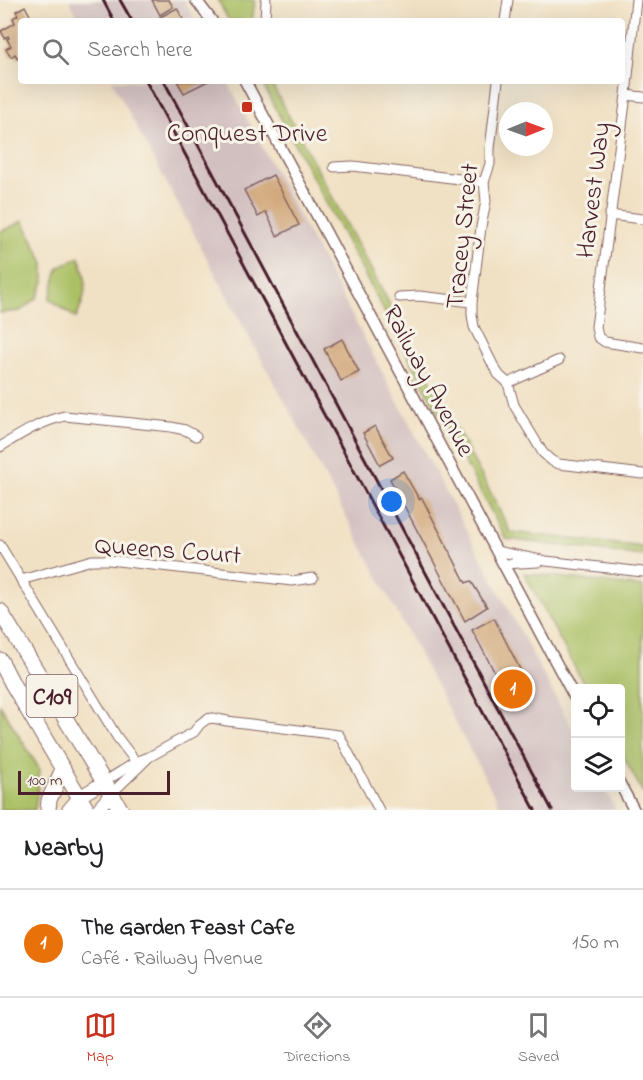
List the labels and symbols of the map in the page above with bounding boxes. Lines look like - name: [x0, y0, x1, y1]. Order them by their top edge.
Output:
- marker: Conquest Drive: [240, 100, 254, 114]
- north arrow: [499, 102, 553, 156]
- place label: Conquest Drive: [167, 116, 328, 154]
- street label: Harvest Way: [568, 120, 622, 261]
- street label: Tracey Street: [437, 161, 491, 311]
- street label: Railway Avenue: [371, 299, 484, 464]
- your location: [377, 487, 406, 516]
- street label: Queens Court: [93, 528, 243, 576]
- pin: 1: [494, 666, 532, 712]
- road number: C109: [26, 675, 78, 717]
- scale bar: [18, 768, 170, 796]

